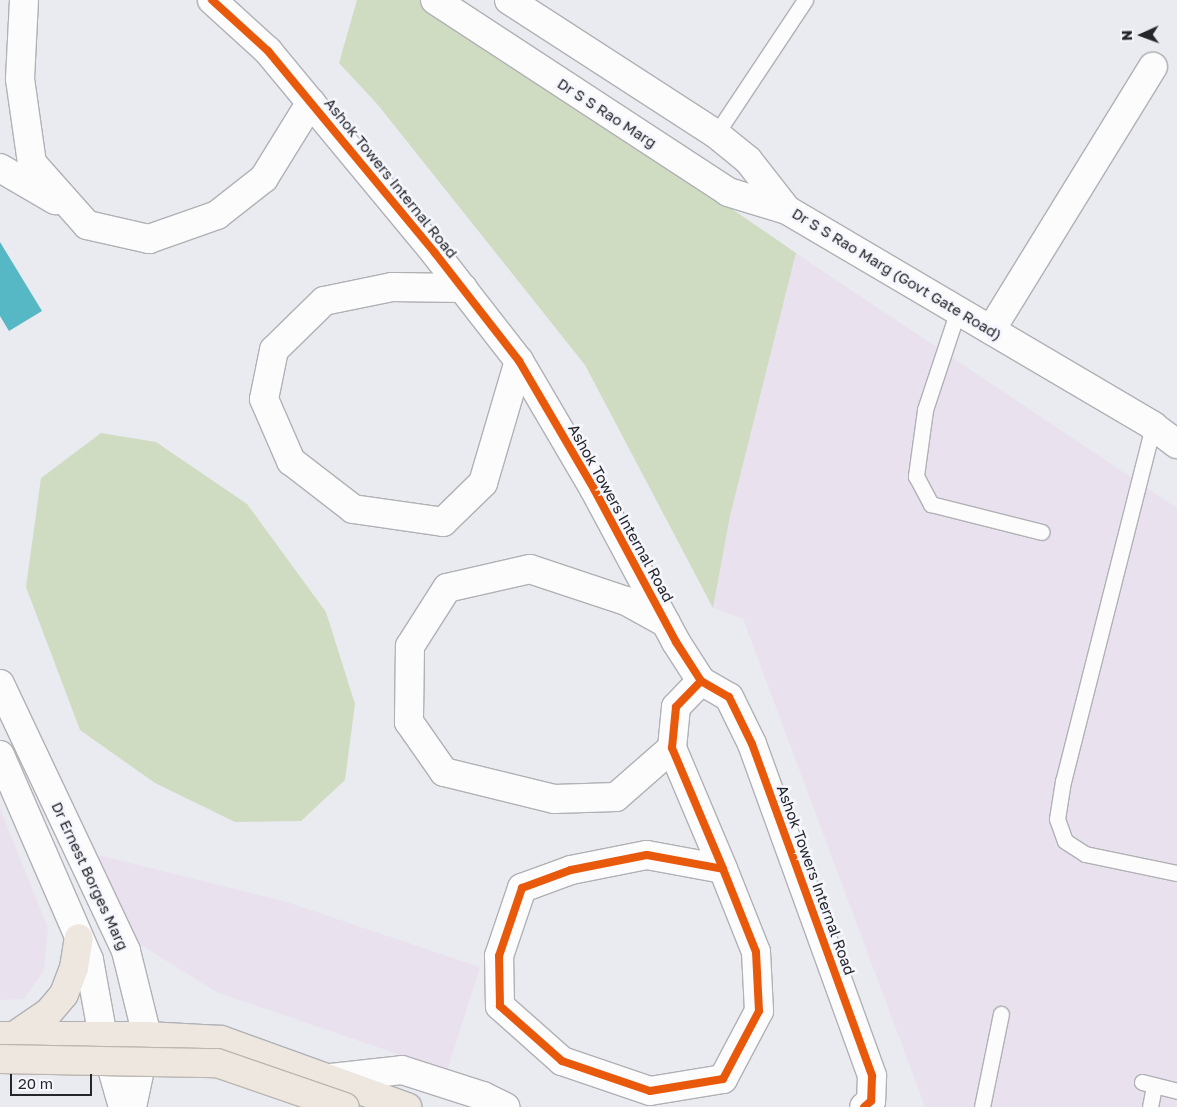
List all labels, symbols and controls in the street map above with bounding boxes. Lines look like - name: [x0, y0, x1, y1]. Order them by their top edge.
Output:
- north arrow: [1117, 10, 1167, 60]
- text: N: [1118, 30, 1135, 41]
- street label: Dr S S Rao Marg: [554, 74, 660, 152]
- street label: Ashok Towers Internal Road: [321, 94, 461, 262]
- street label: Dr S S Rao Marg (Govt Gate Road): [789, 204, 1005, 344]
- street label: Ashok Towers Internal Road: [564, 421, 678, 605]
- street label: Ashok Towers Internal Road: [773, 783, 859, 977]
- street label: Dr Ernest Borges Marg: [48, 799, 132, 953]
- scale bar: [12, 1064, 95, 1096]
- text: 20 m: [18, 1074, 53, 1092]

